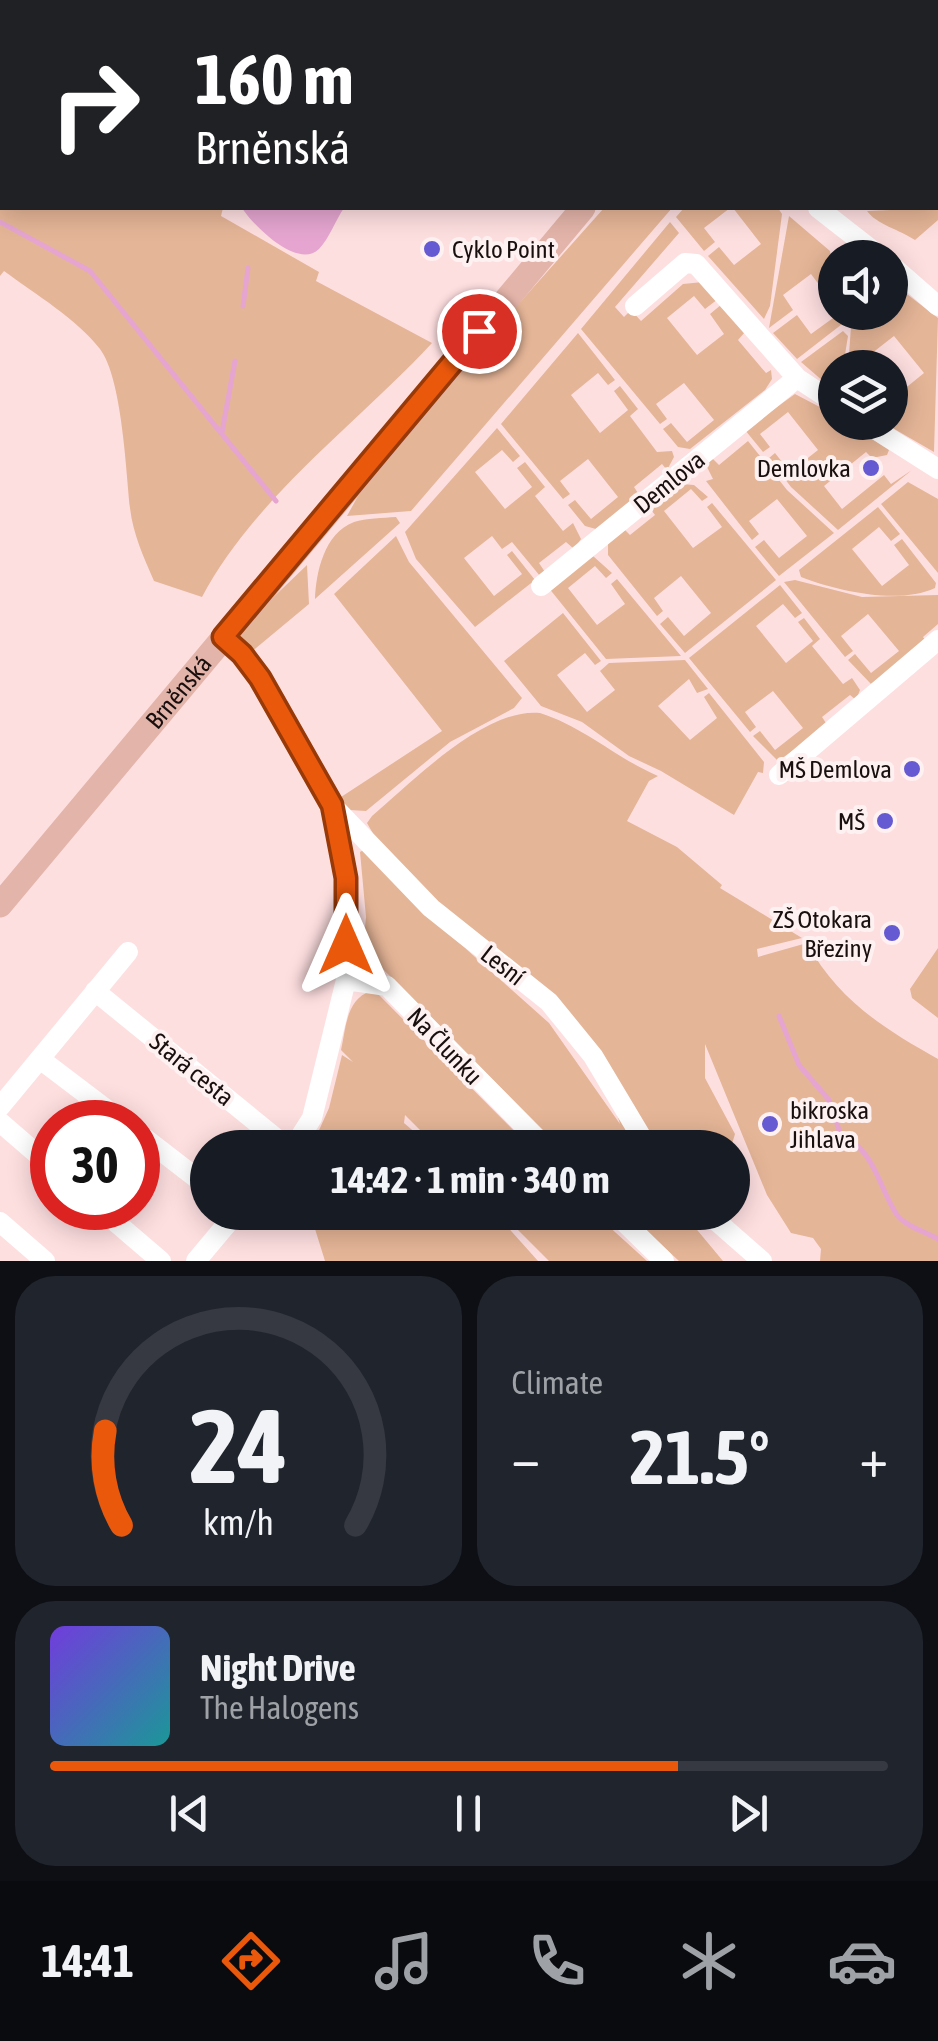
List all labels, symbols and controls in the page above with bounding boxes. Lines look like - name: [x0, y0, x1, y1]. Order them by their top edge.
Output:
- text: 160 m: [195, 39, 354, 119]
- icon: right: [30, 40, 160, 170]
- text: Brněnská: [195, 122, 350, 174]
- place label: Cyklo Point: [452, 235, 555, 263]
- marker: Cyklo Point: [421, 238, 443, 260]
- map controls: [818, 240, 908, 440]
- button: sound: [818, 240, 908, 330]
- pin: [437, 289, 522, 374]
- icon: arrive: [452, 304, 507, 359]
- button: layers: [818, 350, 908, 440]
- street label: Demlova: [628, 445, 710, 519]
- place label: Demlovka: [757, 454, 851, 482]
- marker: Demlovka: [860, 457, 882, 479]
- street label: Brněnská: [140, 650, 217, 734]
- place label: MŠ Demlova: [778, 755, 892, 783]
- marker: MŠ Demlova: [901, 758, 923, 780]
- place label: MŠ: [838, 807, 865, 835]
- marker: MŠ: [874, 810, 896, 832]
- position arrow: [294, 893, 398, 997]
- place label: ZŠ Otokara Březiny: [772, 905, 872, 962]
- marker: ZŠ Otokara Březiny: [881, 922, 903, 944]
- street label: Lesní: [476, 939, 531, 991]
- street label: Na Člunku: [402, 1002, 488, 1090]
- street label: Stará cesta: [145, 1027, 239, 1111]
- place label: bikroska Jihlava: [790, 1096, 869, 1153]
- speed limit sign: 30: [30, 1100, 160, 1230]
- marker: bikroska Jihlava: [759, 1113, 781, 1135]
- text: 14:42 · 1 min · 340 m: [330, 1158, 610, 1201]
- text: Climate: [512, 1364, 603, 1401]
- text: 24: [189, 1386, 287, 1505]
- text: 21.5°: [630, 1414, 770, 1500]
- text: −: [512, 1426, 540, 1489]
- text: +: [859, 1426, 888, 1489]
- text: km/h: [203, 1502, 274, 1543]
- text: Night Drive: [200, 1646, 356, 1689]
- text: The Halogens: [200, 1689, 359, 1726]
- icon: previous: [162, 1786, 217, 1841]
- icon: pause: [441, 1786, 496, 1841]
- icon: next: [721, 1786, 776, 1841]
- icon: directions: [216, 1926, 286, 1996]
- icon: music: [369, 1926, 439, 1996]
- icon: phone: [522, 1926, 592, 1996]
- icon: climate: [674, 1926, 744, 1996]
- icon: car: [827, 1926, 897, 1996]
- text: 14:41: [41, 1935, 134, 1987]

